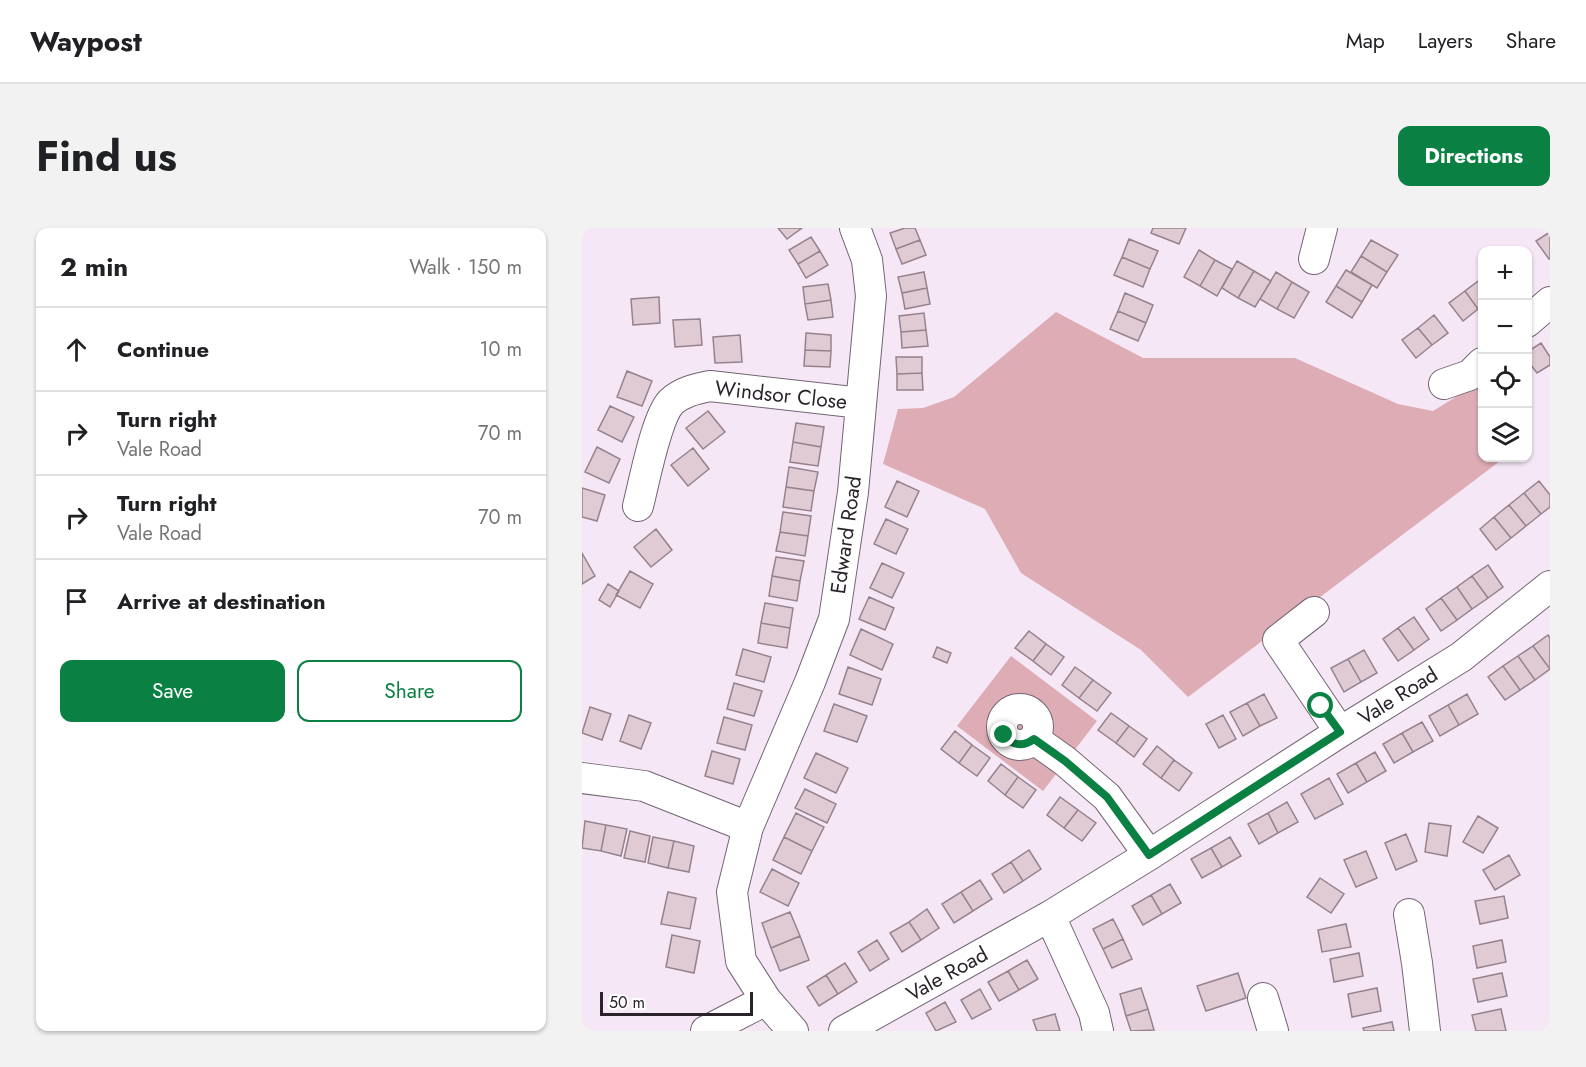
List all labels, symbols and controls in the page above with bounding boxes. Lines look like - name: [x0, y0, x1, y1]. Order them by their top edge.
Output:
- text: Waypost: [30, 21, 142, 62]
- text: Map: [1346, 26, 1385, 56]
- text: Layers: [1418, 26, 1473, 56]
- text: Share: [1506, 26, 1556, 56]
- text: Find us: [36, 126, 177, 187]
- button: Directions: [1398, 126, 1550, 186]
- map controls: [1478, 246, 1532, 462]
- button: +: [1478, 246, 1532, 300]
- text: 2 min: [60, 248, 128, 286]
- text: Walk · 150 m: [409, 253, 522, 282]
- button: −: [1478, 300, 1532, 354]
- icon: ahead: [60, 333, 93, 366]
- text: Continue: [117, 333, 209, 365]
- text: 10 m: [479, 335, 522, 364]
- button: locate: [1478, 354, 1532, 408]
- street label: Windsor Close: [713, 373, 849, 417]
- text: Turn right: [117, 403, 217, 435]
- button: layers: [1478, 408, 1532, 462]
- icon: right: [60, 417, 93, 450]
- text: 70 m: [478, 419, 522, 448]
- text: Vale Road: [117, 435, 202, 464]
- street label: Edward Road: [823, 474, 869, 596]
- text: Turn right: [117, 487, 217, 519]
- icon: right: [60, 501, 93, 534]
- text: 70 m: [478, 503, 522, 532]
- text: Vale Road: [117, 519, 202, 548]
- icon: arrive: [60, 585, 93, 618]
- text: Arrive at destination: [117, 585, 326, 617]
- button: Save: [60, 660, 285, 722]
- button: Share: [297, 660, 522, 722]
- street label: Vale Road: [1352, 660, 1444, 732]
- route start: [1307, 692, 1333, 718]
- route end: [990, 721, 1016, 747]
- street label: Vale Road: [901, 939, 993, 1009]
- scale bar: [600, 989, 753, 1016]
- text: 50 m: [609, 991, 645, 1014]

